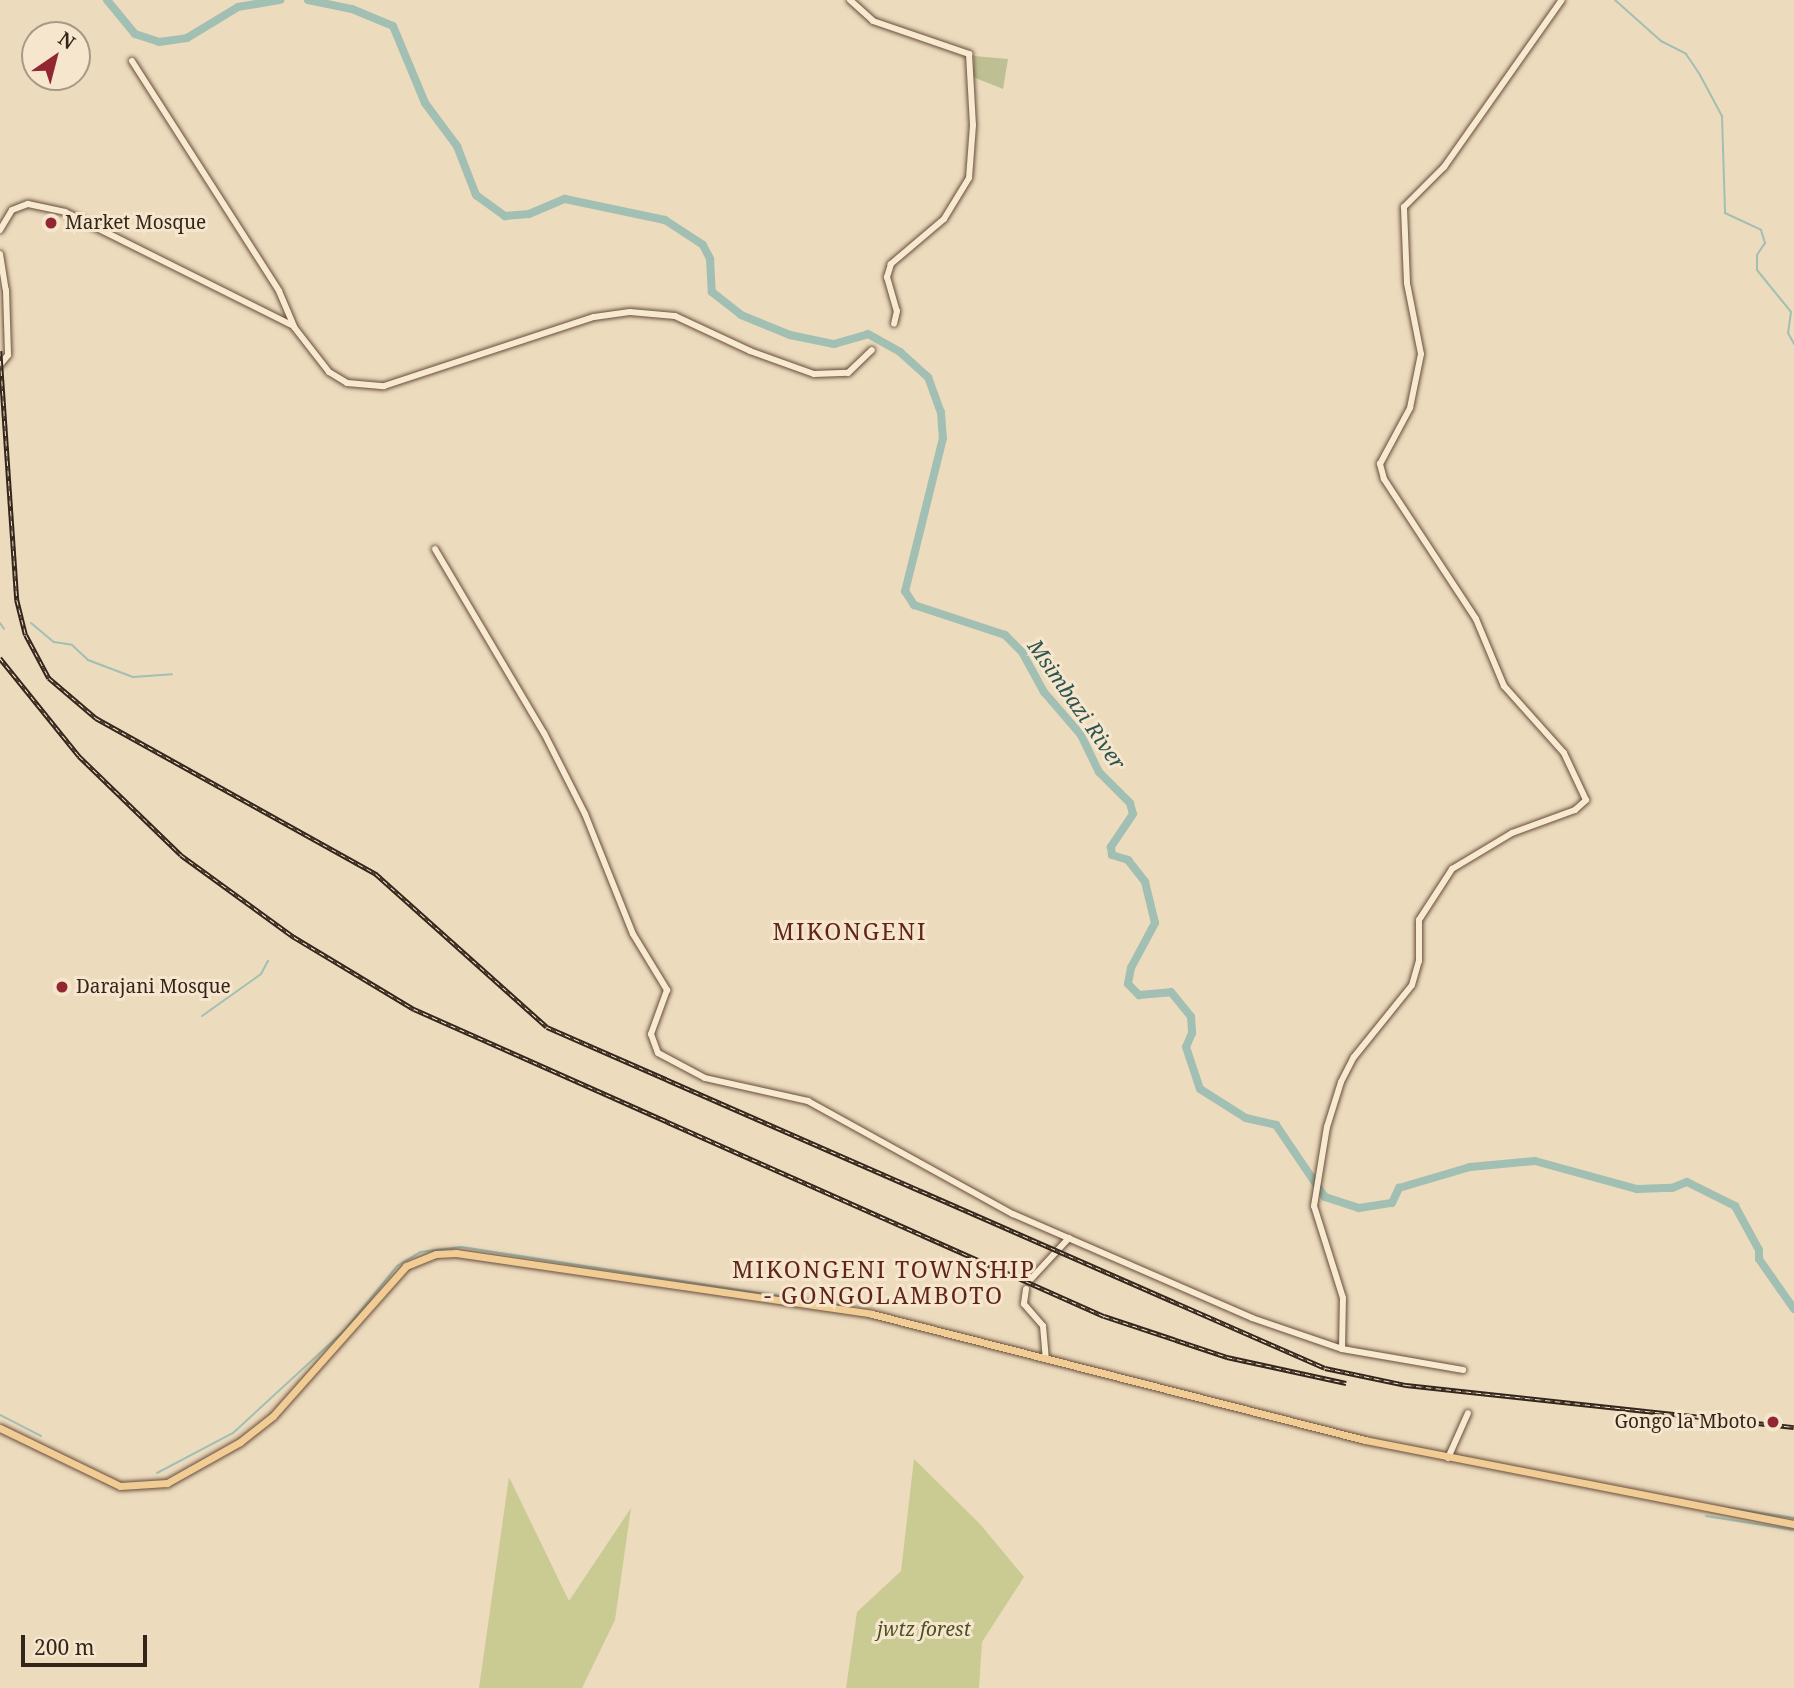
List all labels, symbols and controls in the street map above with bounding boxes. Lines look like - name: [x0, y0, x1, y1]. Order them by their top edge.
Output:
- north arrow: [21, 21, 91, 91]
- text: N: [53, 25, 80, 55]
- place label: Market Mosque: [65, 212, 206, 234]
- marker: Market Mosque: [43, 215, 59, 231]
- water label: Msimbazi River: [1023, 634, 1131, 774]
- district label: MIKONGENI: [774, 917, 926, 945]
- place label: Darajani Mosque: [76, 976, 231, 998]
- marker: Darajani Mosque: [54, 979, 70, 995]
- district label: MIKONGENI TOWNSHIP - GONGOLAMBOTO: [734, 1255, 1034, 1309]
- place label: Gongo la Mboto: [1614, 1411, 1757, 1433]
- marker: Gongo la Mboto: [1763, 1412, 1783, 1432]
- park label: jwtz forest: [877, 1619, 971, 1641]
- scale bar: [24, 1622, 150, 1666]
- text: 200 m: [34, 1633, 95, 1661]

